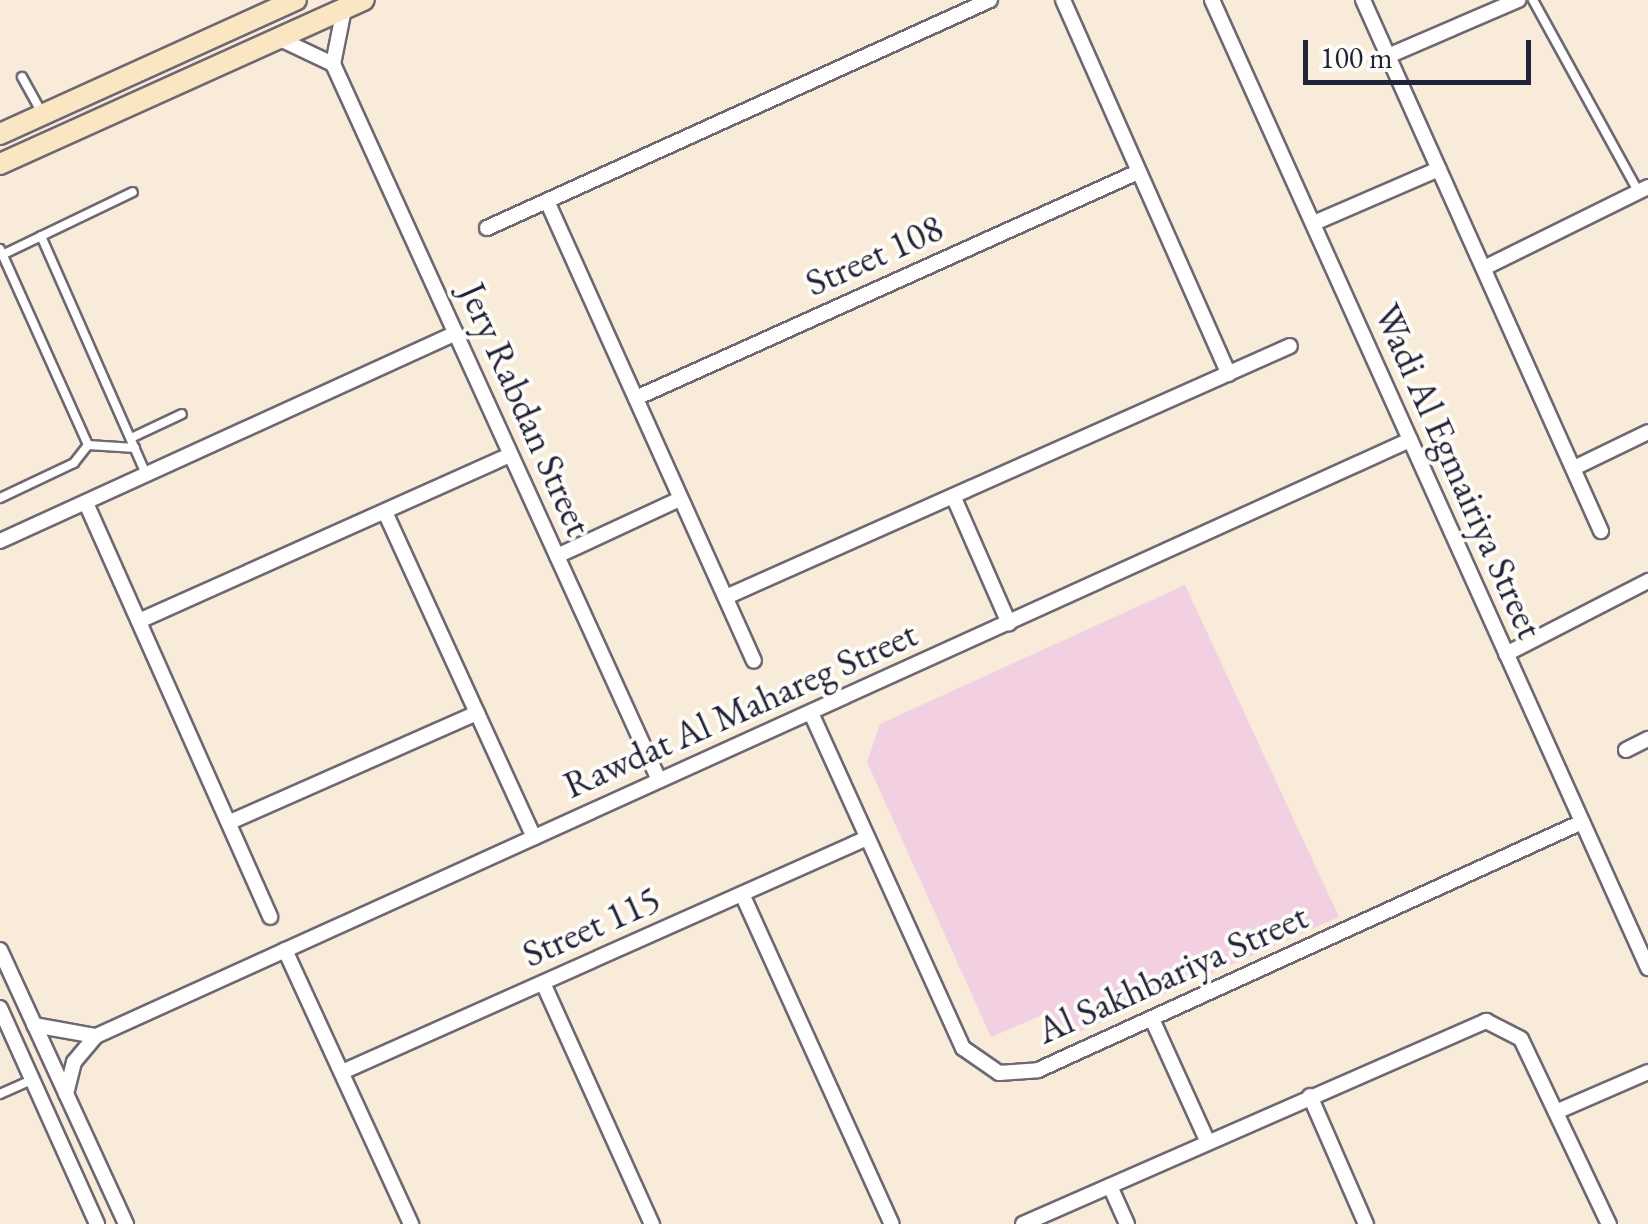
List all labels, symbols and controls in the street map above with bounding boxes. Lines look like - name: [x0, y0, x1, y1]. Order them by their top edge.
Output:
- scale bar: [1308, 20, 1536, 82]
- text: 100 m: [1320, 38, 1393, 77]
- street label: Street 108: [798, 205, 950, 305]
- street label: Jery Rabdan Street: [450, 275, 602, 543]
- street label: Wadi Al Egmairiya Street: [1365, 297, 1553, 645]
- street label: Rawdat Al Mahareg Street: [556, 610, 924, 808]
- street label: Street 115: [515, 876, 667, 976]
- street label: Al Sakhbariya Street: [1030, 893, 1314, 1053]

